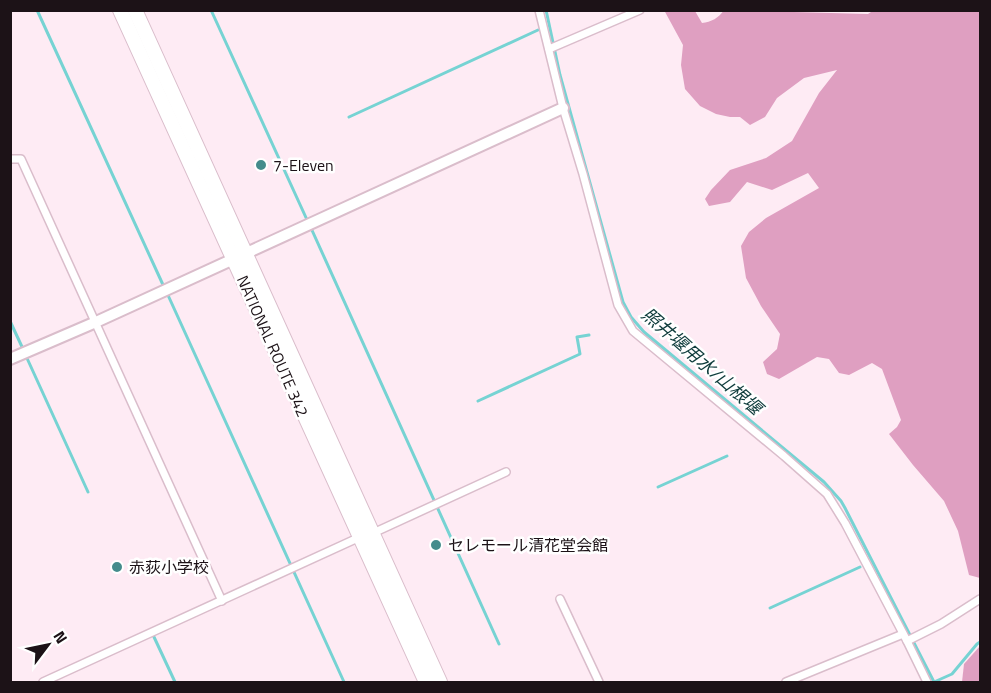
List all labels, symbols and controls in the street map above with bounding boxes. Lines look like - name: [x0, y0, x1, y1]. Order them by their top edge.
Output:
- place label: 7-Eleven: [273, 153, 334, 177]
- marker: 7-Eleven: [254, 158, 268, 172]
- street label: NATIONAL ROUTE 342: [231, 271, 315, 421]
- water label: 照井堰用水/山根堰: [636, 301, 770, 423]
- place label: セレモール清花堂会館: [448, 533, 608, 557]
- marker: セレモール清花堂会館: [429, 538, 443, 552]
- place label: 赤荻小学校: [129, 555, 209, 579]
- marker: 赤荻小学校: [110, 560, 124, 574]
- north arrow: [18, 615, 78, 675]
- text: N: [48, 626, 74, 648]

